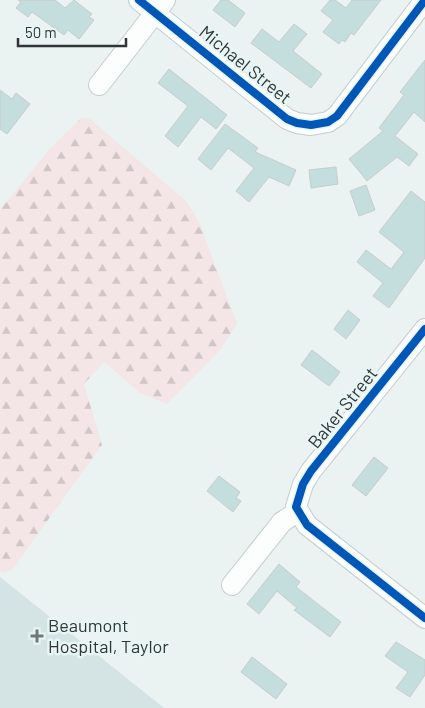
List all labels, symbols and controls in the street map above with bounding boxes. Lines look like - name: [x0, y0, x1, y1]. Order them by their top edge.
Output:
- scale bar: [18, 15, 125, 47]
- street label: Michael Street: [195, 20, 296, 108]
- text: 50 m: [25, 23, 57, 41]
- street label: Baker Street: [303, 362, 382, 452]
- place label: Beaumont Hospital, Taylor: [48, 614, 169, 657]
- marker: Beaumont Hospital, Taylor: [30, 629, 44, 643]

